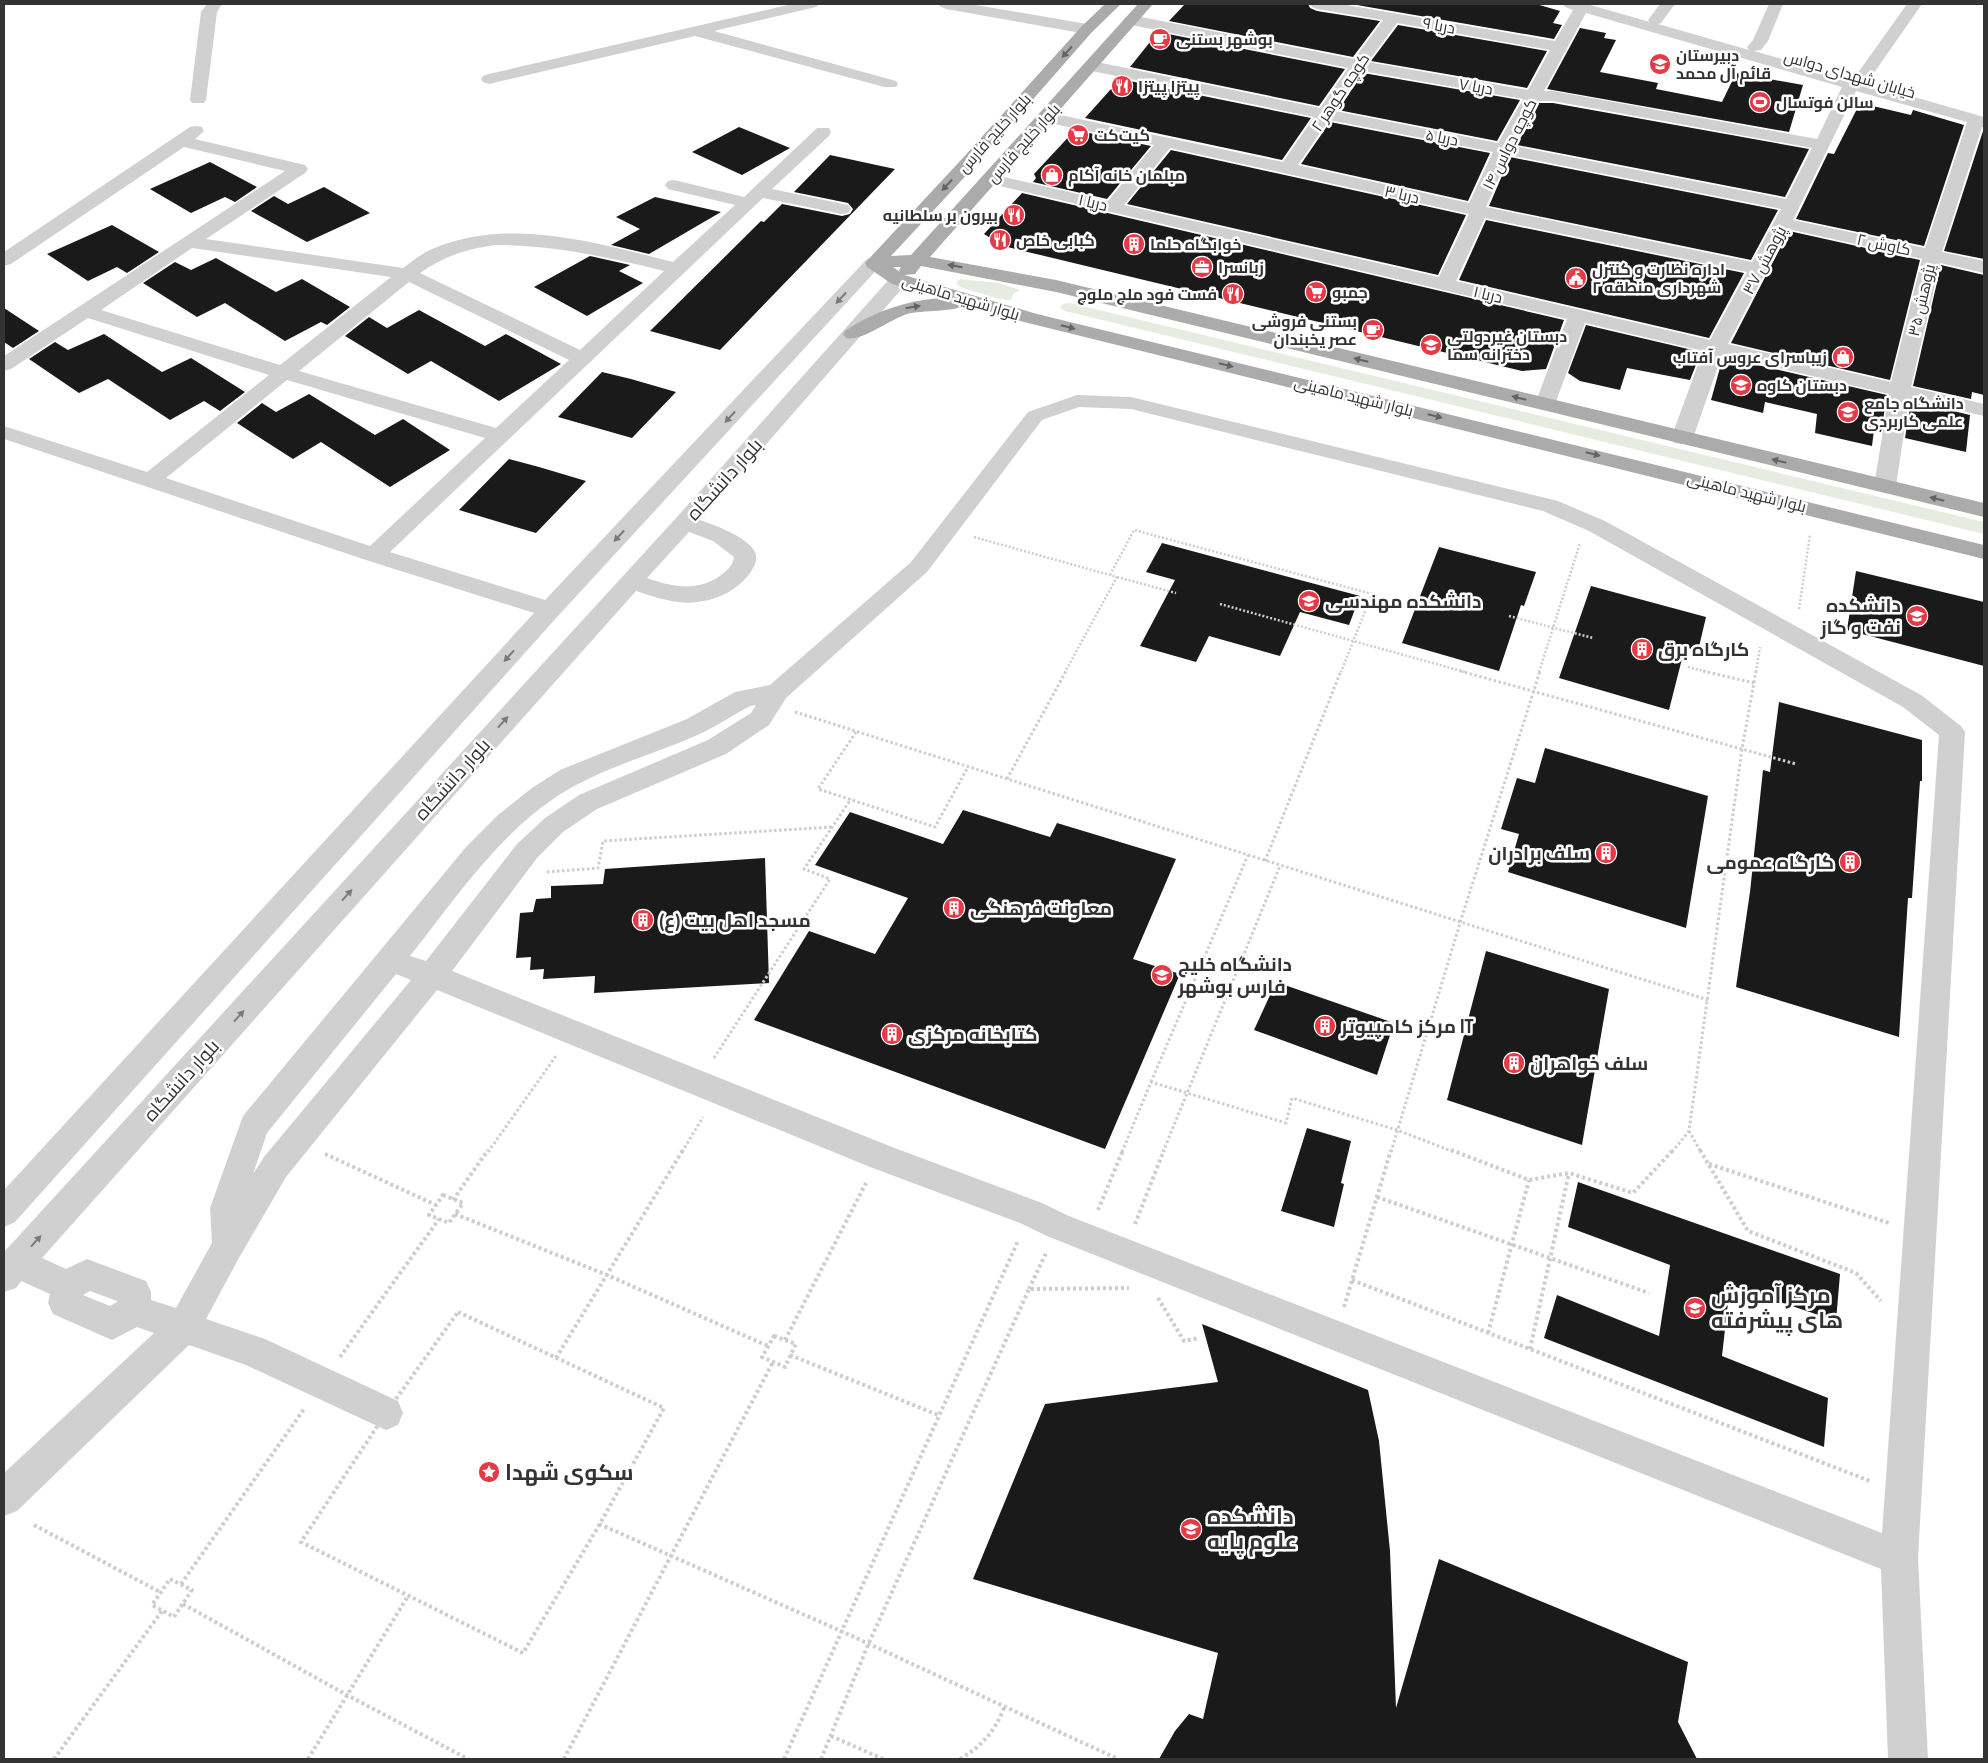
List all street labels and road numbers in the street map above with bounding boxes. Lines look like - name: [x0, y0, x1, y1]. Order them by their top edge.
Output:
- street label: دریا ۹: [1421, 12, 1457, 38]
- street label: خیابان شهدای دواس: [1782, 46, 1918, 103]
- street label: کوچه گوهر ۲: [1306, 49, 1375, 136]
- street label: دریا ۷: [1457, 73, 1495, 99]
- street label: بلوار خلیج ‌فارس: [953, 89, 1036, 178]
- street label: کوچه دواس ۱۴: [1477, 95, 1542, 194]
- street label: بلوار خلیج‌ فارس: [982, 99, 1065, 188]
- street label: دریا ۵: [1424, 124, 1460, 150]
- street label: دریا ۳: [1383, 180, 1421, 208]
- street label: دریا ۱: [1076, 189, 1110, 215]
- street label: پژوهش ۳۷: [1738, 222, 1792, 299]
- street label: کاوش ۲: [1855, 229, 1913, 260]
- street label: پژوهش ۳۵: [1903, 261, 1941, 338]
- street label: بلوار شهید ماهینی: [899, 270, 1022, 325]
- street label: دریا ۱: [1471, 281, 1505, 307]
- street label: بلوار شهید ماهینی: [1292, 372, 1416, 421]
- street label: بلوار دانشگاه: [681, 433, 767, 525]
- street label: بلوار شهید ماهینی: [1685, 468, 1809, 517]
- street label: بلوار دانشگاه: [409, 733, 495, 825]
- street label: بلوار دانشگاه: [138, 1034, 224, 1126]

